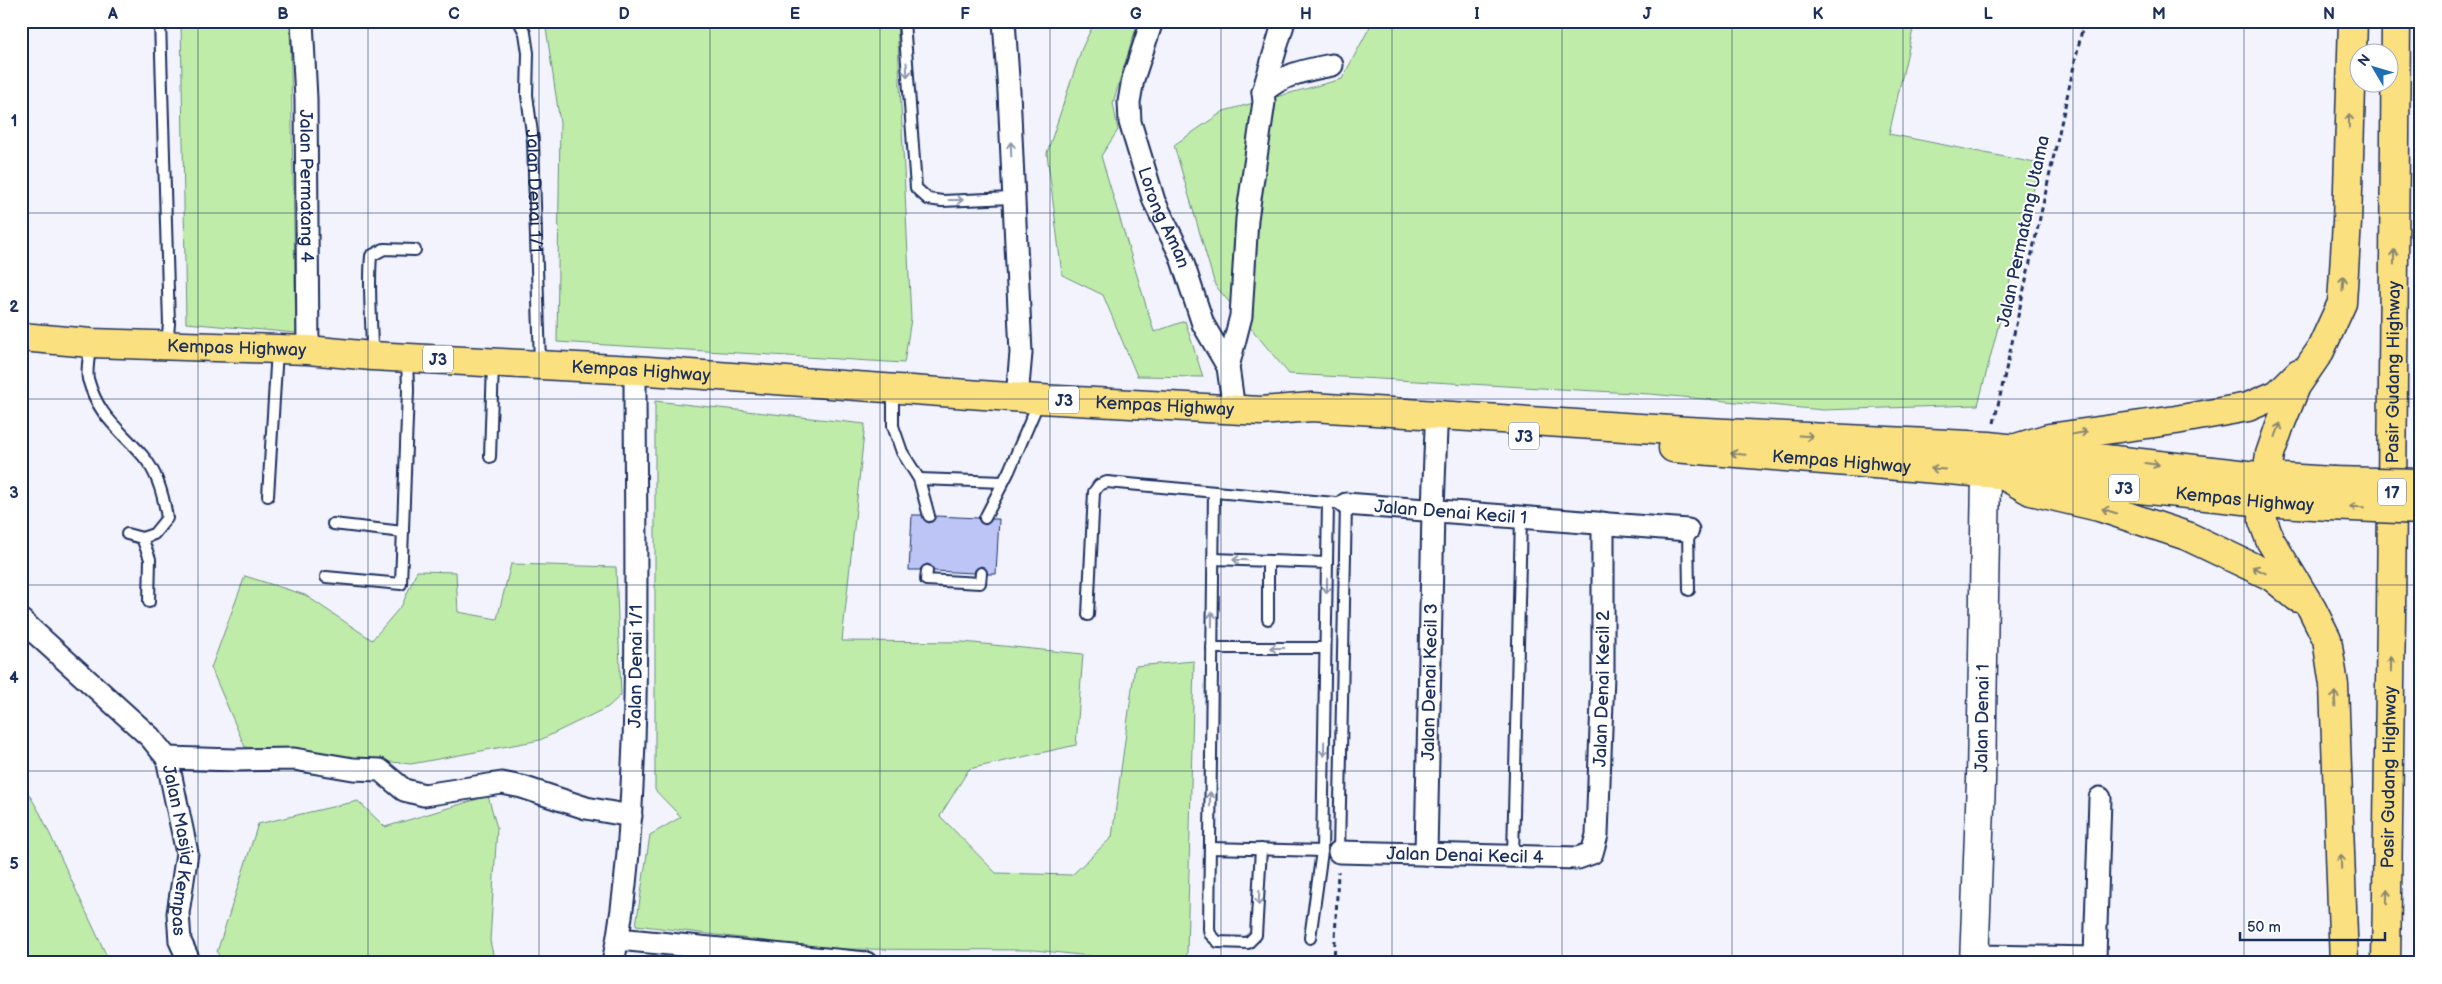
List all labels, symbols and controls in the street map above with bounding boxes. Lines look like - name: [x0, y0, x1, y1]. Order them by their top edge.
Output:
- text: A: [107, 5, 118, 24]
- text: B: [277, 5, 289, 24]
- text: C: [448, 5, 460, 24]
- text: D: [618, 5, 630, 24]
- text: E: [790, 5, 800, 24]
- text: F: [960, 5, 970, 24]
- text: G: [1130, 5, 1142, 24]
- text: H: [1300, 5, 1312, 24]
- text: I: [1474, 5, 1480, 24]
- text: J: [1643, 5, 1652, 24]
- text: K: [1813, 5, 1824, 24]
- text: L: [1983, 5, 1993, 24]
- text: M: [2152, 5, 2166, 24]
- text: N: [2323, 5, 2335, 24]
- north arrow: [2350, 42, 2400, 92]
- text: N: [2354, 51, 2374, 70]
- one-way arrow: [902, 62, 911, 78]
- street label: Jalan Permatang 4: [295, 109, 317, 262]
- text: 1: [11, 112, 17, 131]
- one-way arrow: [2344, 113, 2354, 130]
- street label: Jalan Denai 1/1: [521, 128, 547, 253]
- street label: Jalan Permatang Utama: [1993, 133, 2054, 329]
- one-way arrow: [1006, 141, 1016, 158]
- street label: Lorong Aman: [1133, 165, 1194, 271]
- one-way arrow: [947, 195, 963, 205]
- one-way arrow: [2389, 249, 2399, 265]
- one-way arrow: [2338, 276, 2348, 292]
- street label: Pasir Gudang Highway: [2382, 280, 2405, 463]
- text: 2: [9, 298, 19, 317]
- street label: Kempas Highway: [167, 335, 307, 361]
- road number: J3: [423, 346, 453, 372]
- street label: Kempas Highway: [571, 357, 712, 386]
- road number: J3: [1049, 386, 1079, 414]
- street label: Kempas Highway: [1095, 392, 1236, 421]
- road number: J3: [1509, 422, 1539, 450]
- one-way arrow: [2274, 423, 2283, 438]
- one-way arrow: [2072, 427, 2088, 437]
- one-way arrow: [1798, 432, 1814, 441]
- street label: Kempas Highway: [1771, 446, 1913, 478]
- one-way arrow: [1730, 449, 1746, 458]
- one-way arrow: [2143, 459, 2159, 469]
- one-way arrow: [1930, 465, 1946, 474]
- road number: J3: [2109, 474, 2139, 502]
- road number: 17: [2378, 478, 2406, 506]
- street label: Kempas Highway: [2174, 483, 2316, 516]
- text: 3: [9, 484, 19, 503]
- street label: Jalan Denai Kecil 1: [1374, 496, 1528, 529]
- one-way arrow: [2350, 502, 2366, 512]
- one-way arrow: [2101, 505, 2117, 515]
- one-way arrow: [1233, 556, 1249, 565]
- one-way arrow: [2252, 565, 2267, 575]
- one-way arrow: [1322, 578, 1331, 594]
- street label: Jalan Denai Kecil 3: [1418, 603, 1442, 761]
- street label: Jalan Denai 1/1: [624, 604, 647, 728]
- street label: Jalan Denai Kecil 2: [1590, 610, 1614, 767]
- one-way arrow: [1207, 611, 1217, 628]
- one-way arrow: [1269, 643, 1285, 653]
- one-way arrow: [2386, 656, 2395, 672]
- street label: Jalan Denai 1: [1971, 664, 1994, 772]
- text: 4: [9, 669, 19, 688]
- street label: Pasir Gudang Highway: [2377, 685, 2401, 869]
- one-way arrow: [2330, 691, 2339, 707]
- one-way arrow: [1319, 741, 1328, 757]
- street label: Jalan Masjid Kempas: [158, 763, 197, 937]
- one-way arrow: [1205, 791, 1215, 808]
- street label: Jalan Denai Kecil 4: [1386, 843, 1544, 868]
- one-way arrow: [2336, 854, 2345, 870]
- text: 5: [9, 855, 19, 874]
- one-way arrow: [2382, 889, 2392, 905]
- one-way arrow: [1254, 890, 1263, 906]
- scale bar: [2240, 909, 2384, 941]
- text: 50 m: [2247, 918, 2281, 937]

